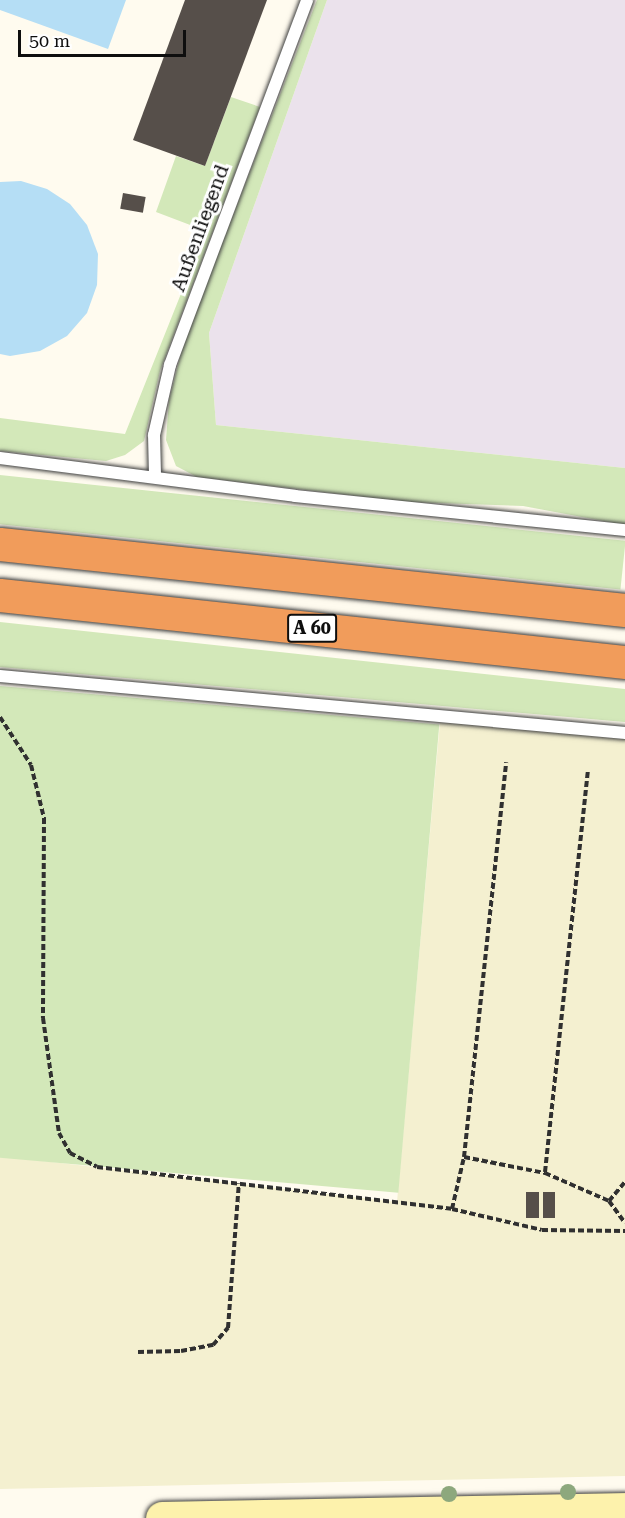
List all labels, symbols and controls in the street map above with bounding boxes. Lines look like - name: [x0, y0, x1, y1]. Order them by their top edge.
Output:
- scale bar: [21, 18, 189, 56]
- text: 50 m: [29, 30, 70, 51]
- street label: Außenliegend: [166, 161, 234, 295]
- road number: A 60: [286, 613, 338, 643]

